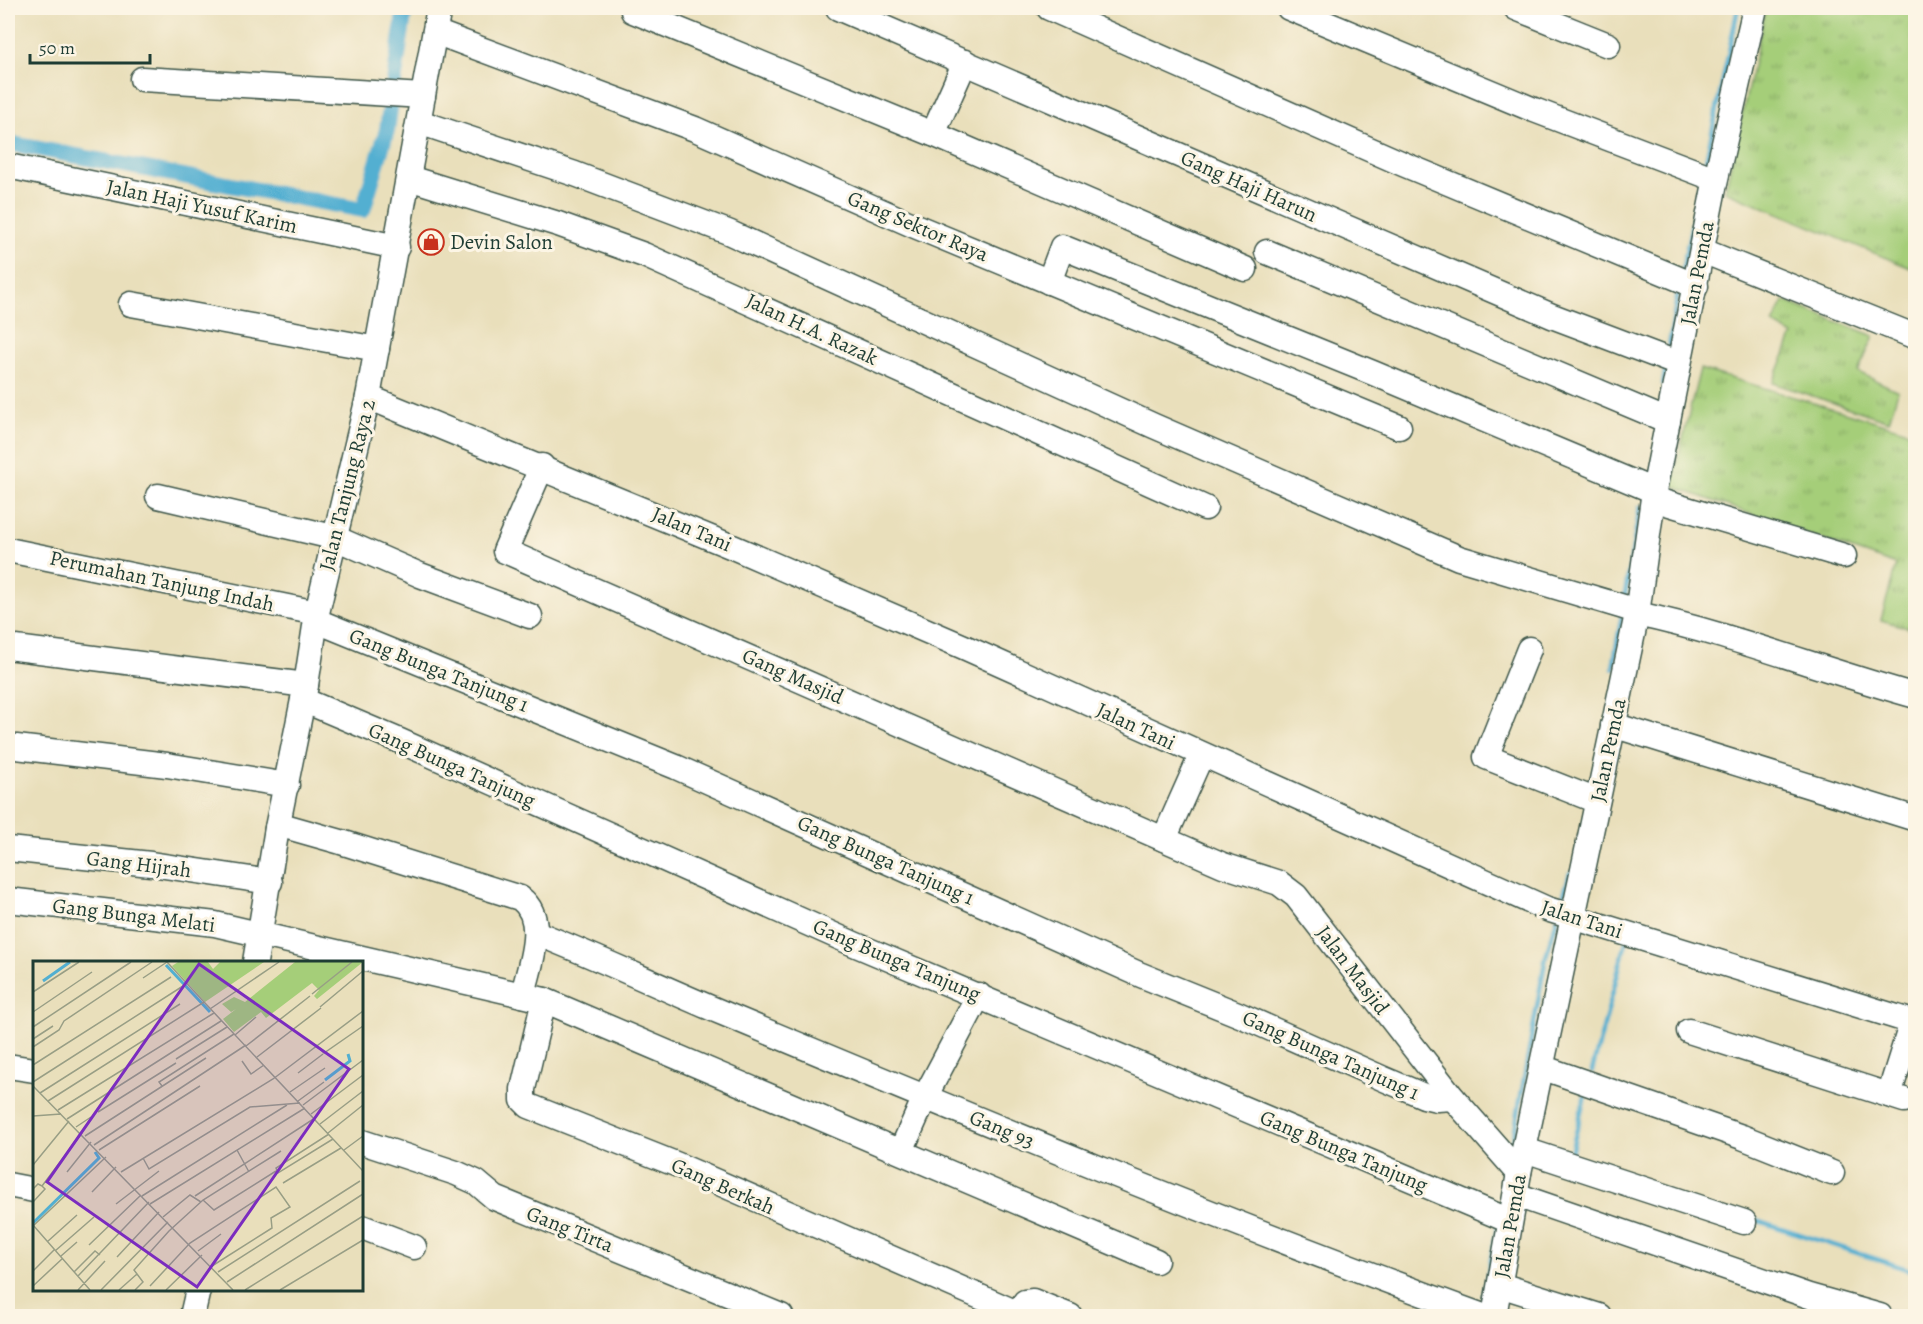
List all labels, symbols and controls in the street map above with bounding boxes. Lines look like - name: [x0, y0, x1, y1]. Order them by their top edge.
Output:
- scale bar: [30, 27, 150, 65]
- text: 50 m: [39, 36, 75, 60]
- street label: Gang Haji Harun: [1176, 143, 1322, 229]
- street label: Jalan Haji Yusuf Karim: [104, 172, 300, 240]
- street label: Gang Sektor Raya: [843, 184, 993, 268]
- street label: Jalan Pemda: [1673, 219, 1721, 327]
- shop icon: Devin Salon: [416, 227, 446, 257]
- place label: Devin Salon: [450, 228, 553, 256]
- street label: Jalan H.A. Razak: [741, 286, 883, 372]
- street label: Jalan Tanjung Raya 2: [312, 396, 382, 574]
- street label: Jalan Tani: [648, 500, 736, 558]
- street label: Perumahan Tanjung Indah: [47, 543, 277, 619]
- street label: Gang Bunga Tanjung 1: [345, 621, 533, 719]
- street label: Gang Masjid: [738, 641, 849, 711]
- street label: Jalan Pemda: [1583, 695, 1633, 804]
- street label: Jalan Tani: [1092, 696, 1180, 757]
- street label: Gang Bunga Tanjung: [364, 716, 540, 815]
- street label: Gang Bunga Tanjung 1: [793, 808, 979, 912]
- street label: Gang Hijrah: [85, 844, 193, 884]
- street label: Gang Bunga Melati: [51, 891, 217, 939]
- street label: Jalan Tani: [1538, 893, 1626, 945]
- street label: Gang Bunga Tanjung: [809, 912, 986, 1008]
- street label: Jalan Masjid: [1310, 920, 1396, 1021]
- inset map: [33, 961, 363, 1291]
- street label: Gang Bunga Tanjung 1: [1238, 1003, 1424, 1107]
- street label: Gang 93: [965, 1103, 1039, 1155]
- street label: Gang Bunga Tanjung: [1256, 1103, 1433, 1199]
- street label: Gang Berkah: [667, 1151, 779, 1221]
- street label: Jalan Pemda: [1487, 1172, 1533, 1280]
- street label: Gang Tirta: [522, 1199, 618, 1259]

